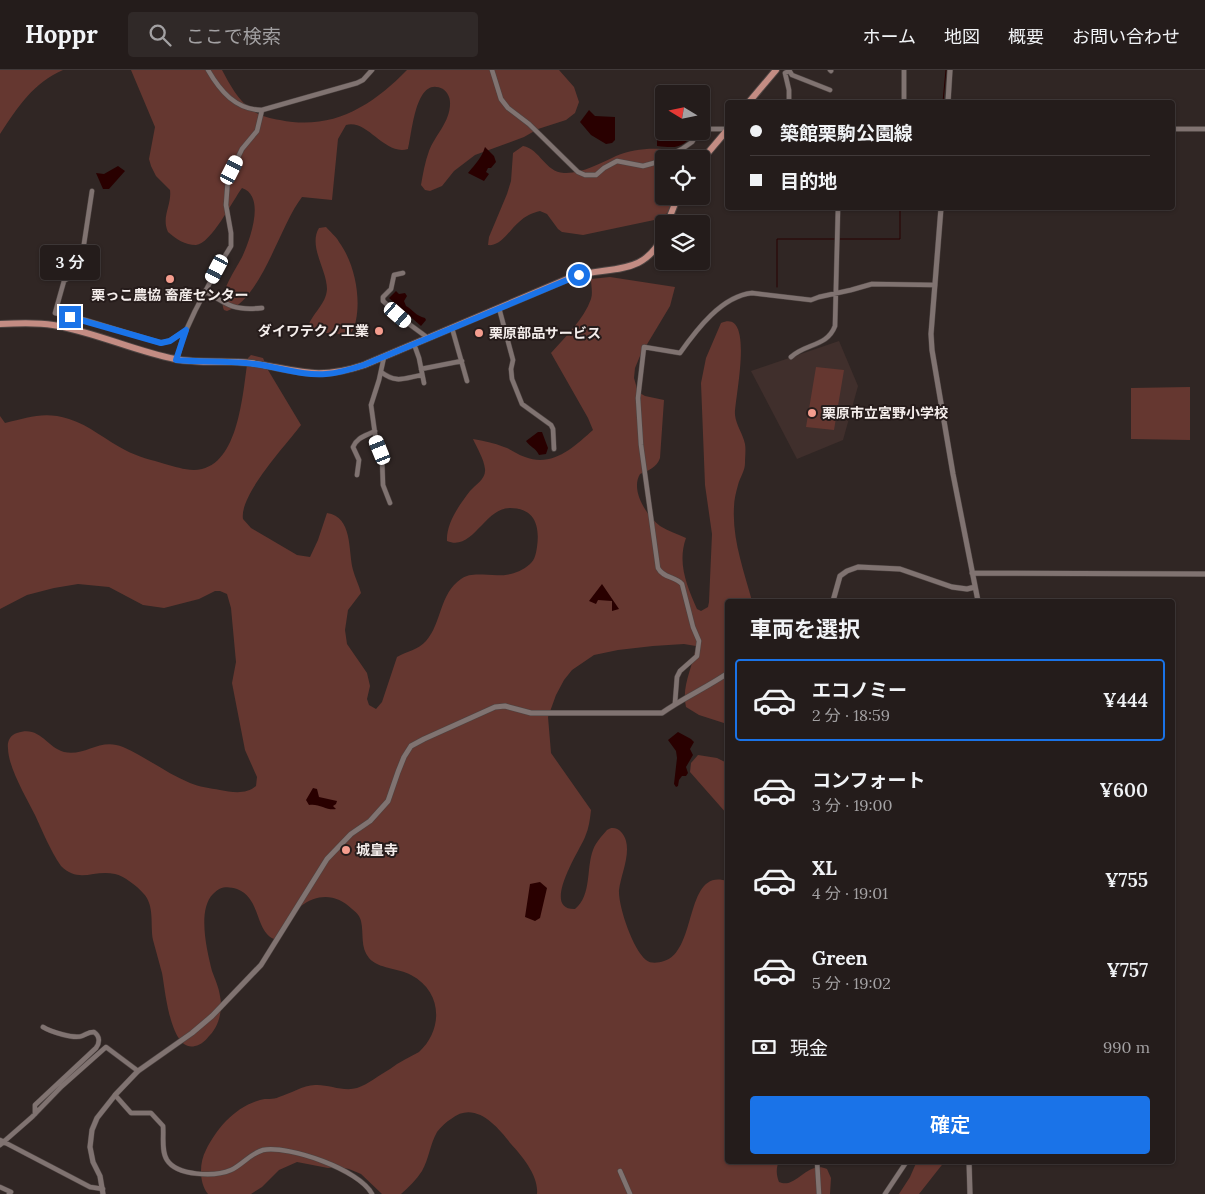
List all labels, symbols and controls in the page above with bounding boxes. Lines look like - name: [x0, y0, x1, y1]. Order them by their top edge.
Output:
- search box: [128, 12, 478, 57]
- text: Hoppr: [25, 19, 98, 50]
- icon: search: [146, 21, 174, 49]
- text: ここで検索: [186, 24, 281, 48]
- text: ホーム: [863, 25, 916, 48]
- text: 地図: [944, 25, 980, 48]
- text: 概要: [1008, 25, 1044, 48]
- text: お問い合わせ: [1072, 25, 1180, 48]
- north arrow: [655, 85, 710, 140]
- map controls: [655, 85, 710, 270]
- text: 築館栗駒公園線: [780, 121, 913, 145]
- button: locate: [655, 150, 710, 205]
- car: [218, 153, 245, 187]
- text: 目的地: [780, 169, 837, 193]
- button: layers: [655, 215, 710, 270]
- callout: 3 分: [40, 244, 100, 280]
- text: 3 分: [55, 252, 85, 272]
- car: [203, 252, 230, 286]
- route start: [568, 264, 590, 286]
- marker: 栗っこ農協 畜産センター: [164, 273, 176, 285]
- place label: 栗っこ農協 畜産センター: [91, 286, 249, 304]
- car: [381, 299, 414, 331]
- route end: [59, 306, 81, 328]
- place label: ダイワテクノ工業: [258, 322, 369, 340]
- place label: 栗原部品サービス: [489, 324, 601, 342]
- marker: ダイワテクノ工業: [373, 325, 385, 337]
- marker: 栗原部品サービス: [473, 327, 485, 339]
- place label: 栗原市立宮野小学校: [822, 404, 948, 422]
- marker: 栗原市立宮野小学校: [806, 407, 818, 419]
- car: [367, 433, 392, 467]
- text: 車両を選択: [750, 615, 860, 643]
- icon: car: [752, 678, 797, 723]
- text: エコノミー: [812, 678, 907, 702]
- text: ¥444: [1103, 688, 1148, 712]
- text: 2 分 · 18:59: [812, 705, 890, 725]
- icon: car: [752, 768, 797, 813]
- text: コンフォート: [812, 768, 925, 792]
- text: ¥600: [1099, 778, 1148, 802]
- text: 3 分 · 19:00: [812, 795, 892, 815]
- place label: 城皇寺: [356, 841, 398, 859]
- marker: 城皇寺: [340, 844, 352, 856]
- text: XL: [812, 856, 837, 880]
- icon: car: [752, 858, 797, 903]
- text: ¥755: [1105, 868, 1148, 892]
- text: 4 分 · 19:01: [812, 883, 888, 903]
- text: Green: [812, 946, 868, 970]
- icon: car: [752, 948, 797, 993]
- text: ¥757: [1106, 958, 1148, 982]
- text: 5 分 · 19:02: [812, 973, 891, 993]
- icon: cash: [750, 1033, 778, 1061]
- text: 現金: [790, 1036, 828, 1060]
- text: 990 m: [1103, 1037, 1150, 1057]
- button: 確定: [750, 1096, 1150, 1154]

